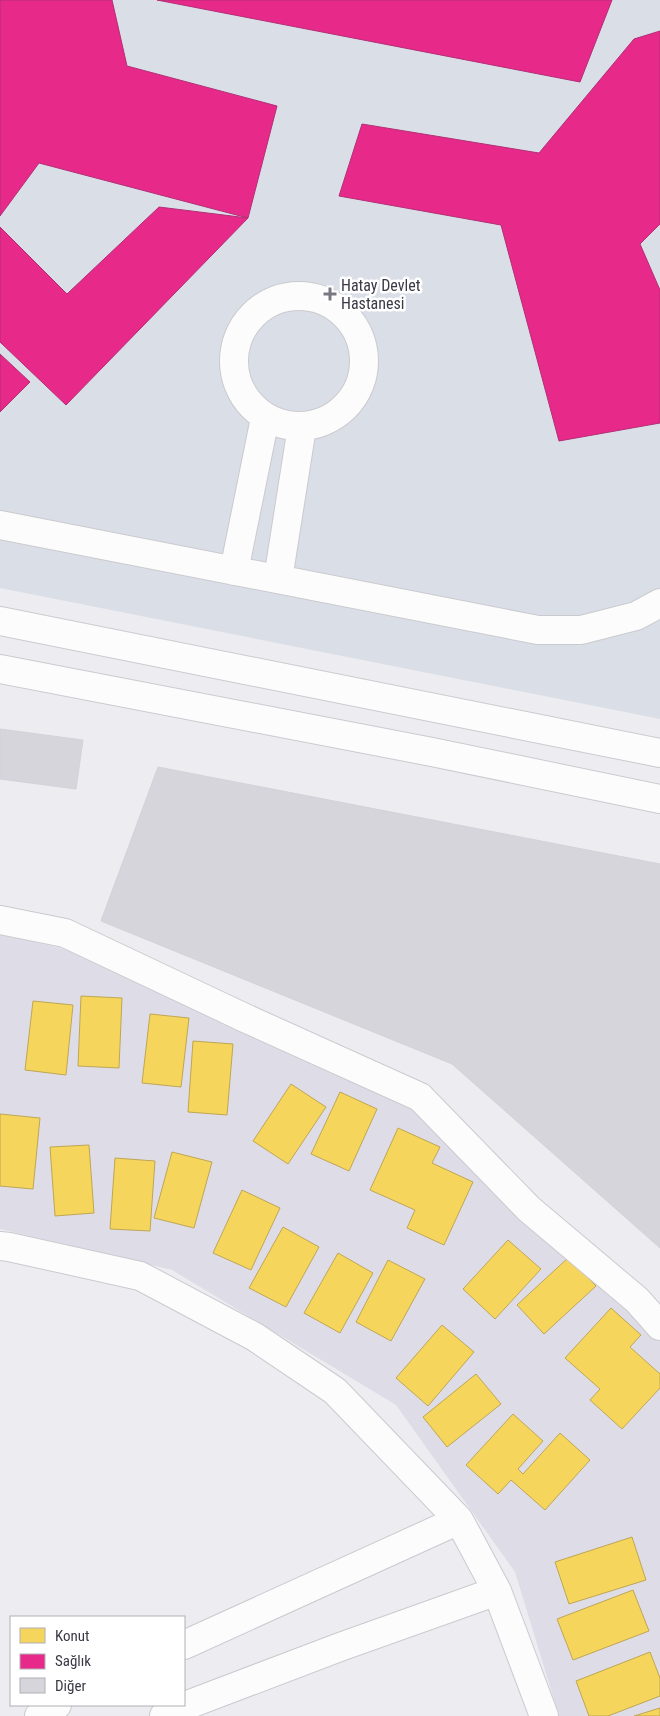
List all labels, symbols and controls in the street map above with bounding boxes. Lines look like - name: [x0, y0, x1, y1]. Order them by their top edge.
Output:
- place label: Hatay Devlet Hastanesi: [341, 276, 421, 313]
- marker: Hatay Devlet Hastanesi: [323, 287, 337, 301]
- legend: [10, 1616, 185, 1706]
- text: Konut: [55, 1627, 89, 1645]
- text: Sağlık: [55, 1652, 91, 1670]
- text: Diğer: [55, 1677, 86, 1695]

